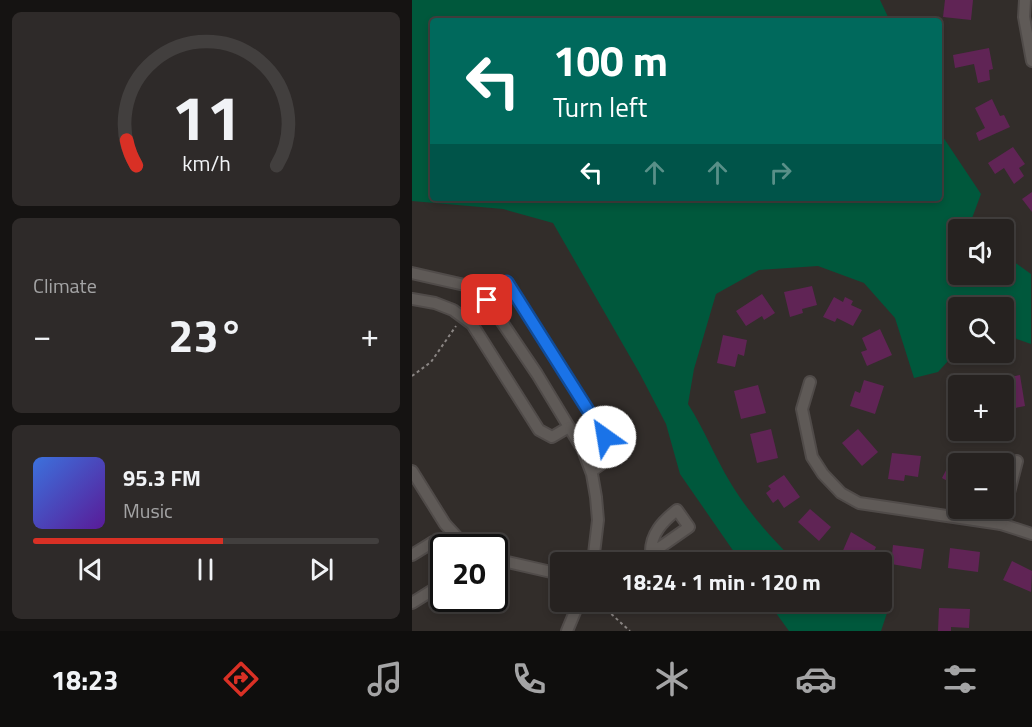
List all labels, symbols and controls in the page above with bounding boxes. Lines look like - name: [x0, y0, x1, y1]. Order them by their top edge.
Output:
- text: 100 m: [553, 28, 668, 92]
- icon: left: [454, 42, 532, 120]
- text: 11: [171, 69, 241, 164]
- text: Turn left: [553, 86, 647, 127]
- text: km/h: [182, 148, 230, 180]
- icon: left: [575, 156, 608, 189]
- icon: ahead: [638, 156, 671, 189]
- icon: ahead: [701, 156, 734, 189]
- icon: right: [764, 156, 797, 189]
- map controls: [948, 219, 1014, 519]
- button: sound: [948, 219, 1014, 285]
- text: Climate: [33, 270, 97, 301]
- pin: [461, 274, 512, 325]
- icon: arrive: [470, 283, 503, 316]
- button: search: [948, 297, 1014, 363]
- text: 23°: [168, 301, 244, 369]
- text: −: [33, 310, 51, 360]
- text: +: [361, 310, 379, 360]
- button: +: [948, 375, 1014, 441]
- position arrow: [573, 405, 637, 469]
- button: −: [948, 453, 1014, 519]
- text: 95.3 FM: [123, 461, 201, 495]
- text: Music: [123, 495, 173, 526]
- speed limit sign: 20: [430, 534, 508, 612]
- icon: previous: [74, 553, 107, 586]
- icon: pause: [189, 553, 222, 586]
- icon: next: [305, 553, 338, 586]
- text: 18:24 · 1 min · 120 m: [621, 565, 821, 599]
- icon: directions: [220, 658, 262, 700]
- icon: music: [364, 658, 406, 700]
- icon: phone: [508, 658, 550, 700]
- icon: climate: [651, 658, 693, 700]
- icon: car: [795, 658, 837, 700]
- icon: filters: [939, 658, 981, 700]
- text: 18:23: [51, 659, 118, 700]

